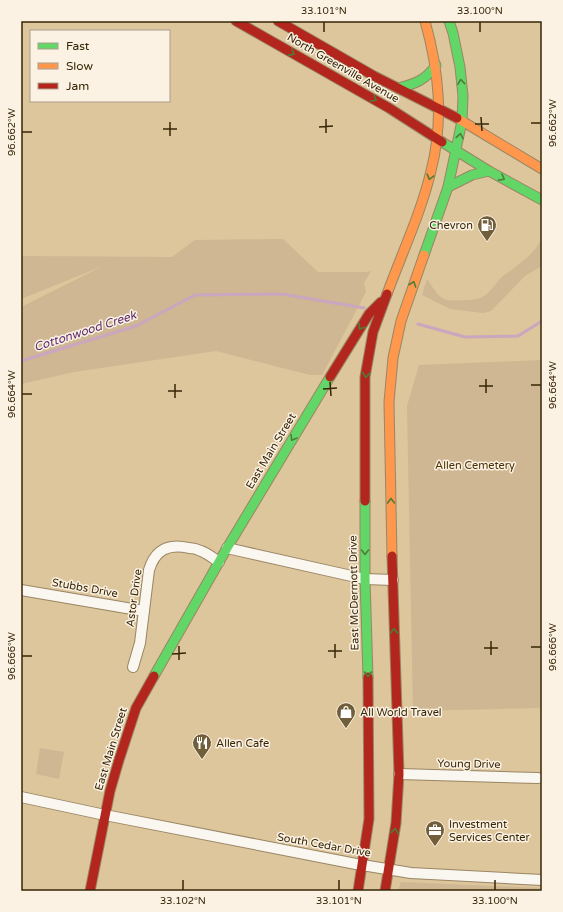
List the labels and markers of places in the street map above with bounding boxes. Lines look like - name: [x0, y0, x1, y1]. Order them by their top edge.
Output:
- fuel station icon: Chevron: [476, 214, 498, 242]
- place label: Chevron: [429, 219, 473, 232]
- shop icon: All World Travel: [335, 701, 357, 729]
- place label: All World Travel: [360, 706, 442, 719]
- restaurant icon: Allen Cafe: [191, 732, 213, 760]
- place label: Allen Cafe: [216, 737, 269, 750]
- place label: Investment Services Center: [449, 818, 531, 844]
- office icon: Investment Services Center: [424, 819, 446, 847]

